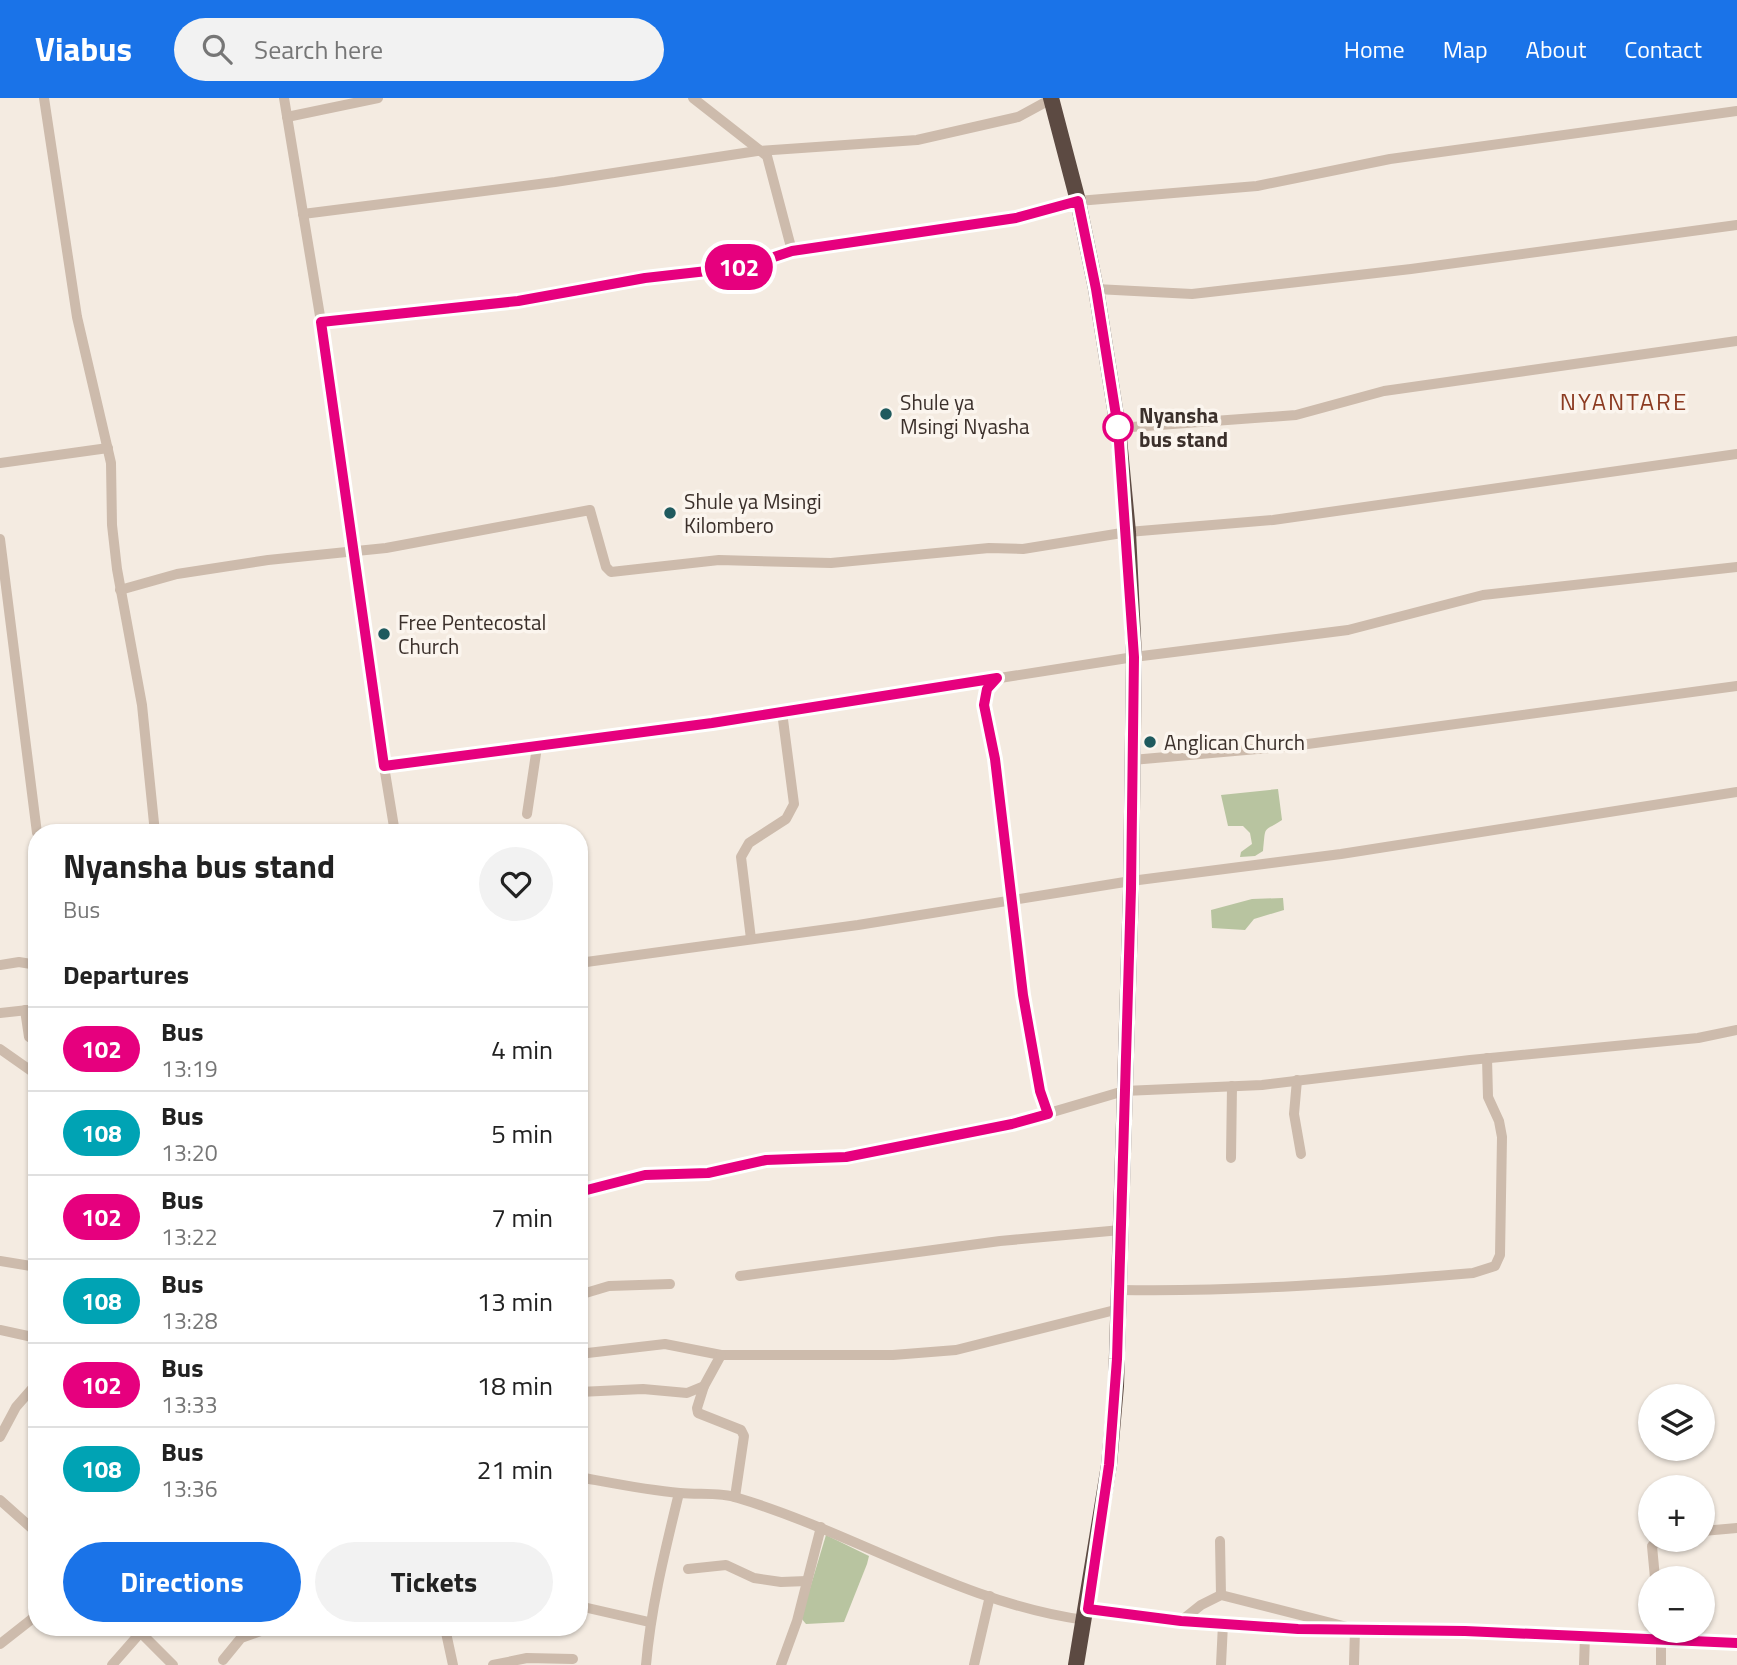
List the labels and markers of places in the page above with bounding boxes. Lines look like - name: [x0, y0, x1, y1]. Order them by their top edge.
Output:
- place label: Shule ya Msingi Nyasha: [900, 386, 1030, 442]
- place label: Nyansha bus stand: [1139, 399, 1228, 455]
- marker: Shule ya Msingi Nyasha: [878, 406, 894, 422]
- marker: Nyansha bus stand: [1103, 412, 1133, 442]
- place label: Shule ya Msingi Kilombero: [684, 485, 822, 541]
- marker: Shule ya Msingi Kilombero: [662, 505, 678, 521]
- place label: Free Pentecostal Church: [398, 606, 546, 662]
- marker: Free Pentecostal Church: [376, 626, 392, 642]
- place label: Anglican Church: [1164, 726, 1305, 758]
- marker: Anglican Church: [1142, 734, 1158, 750]

